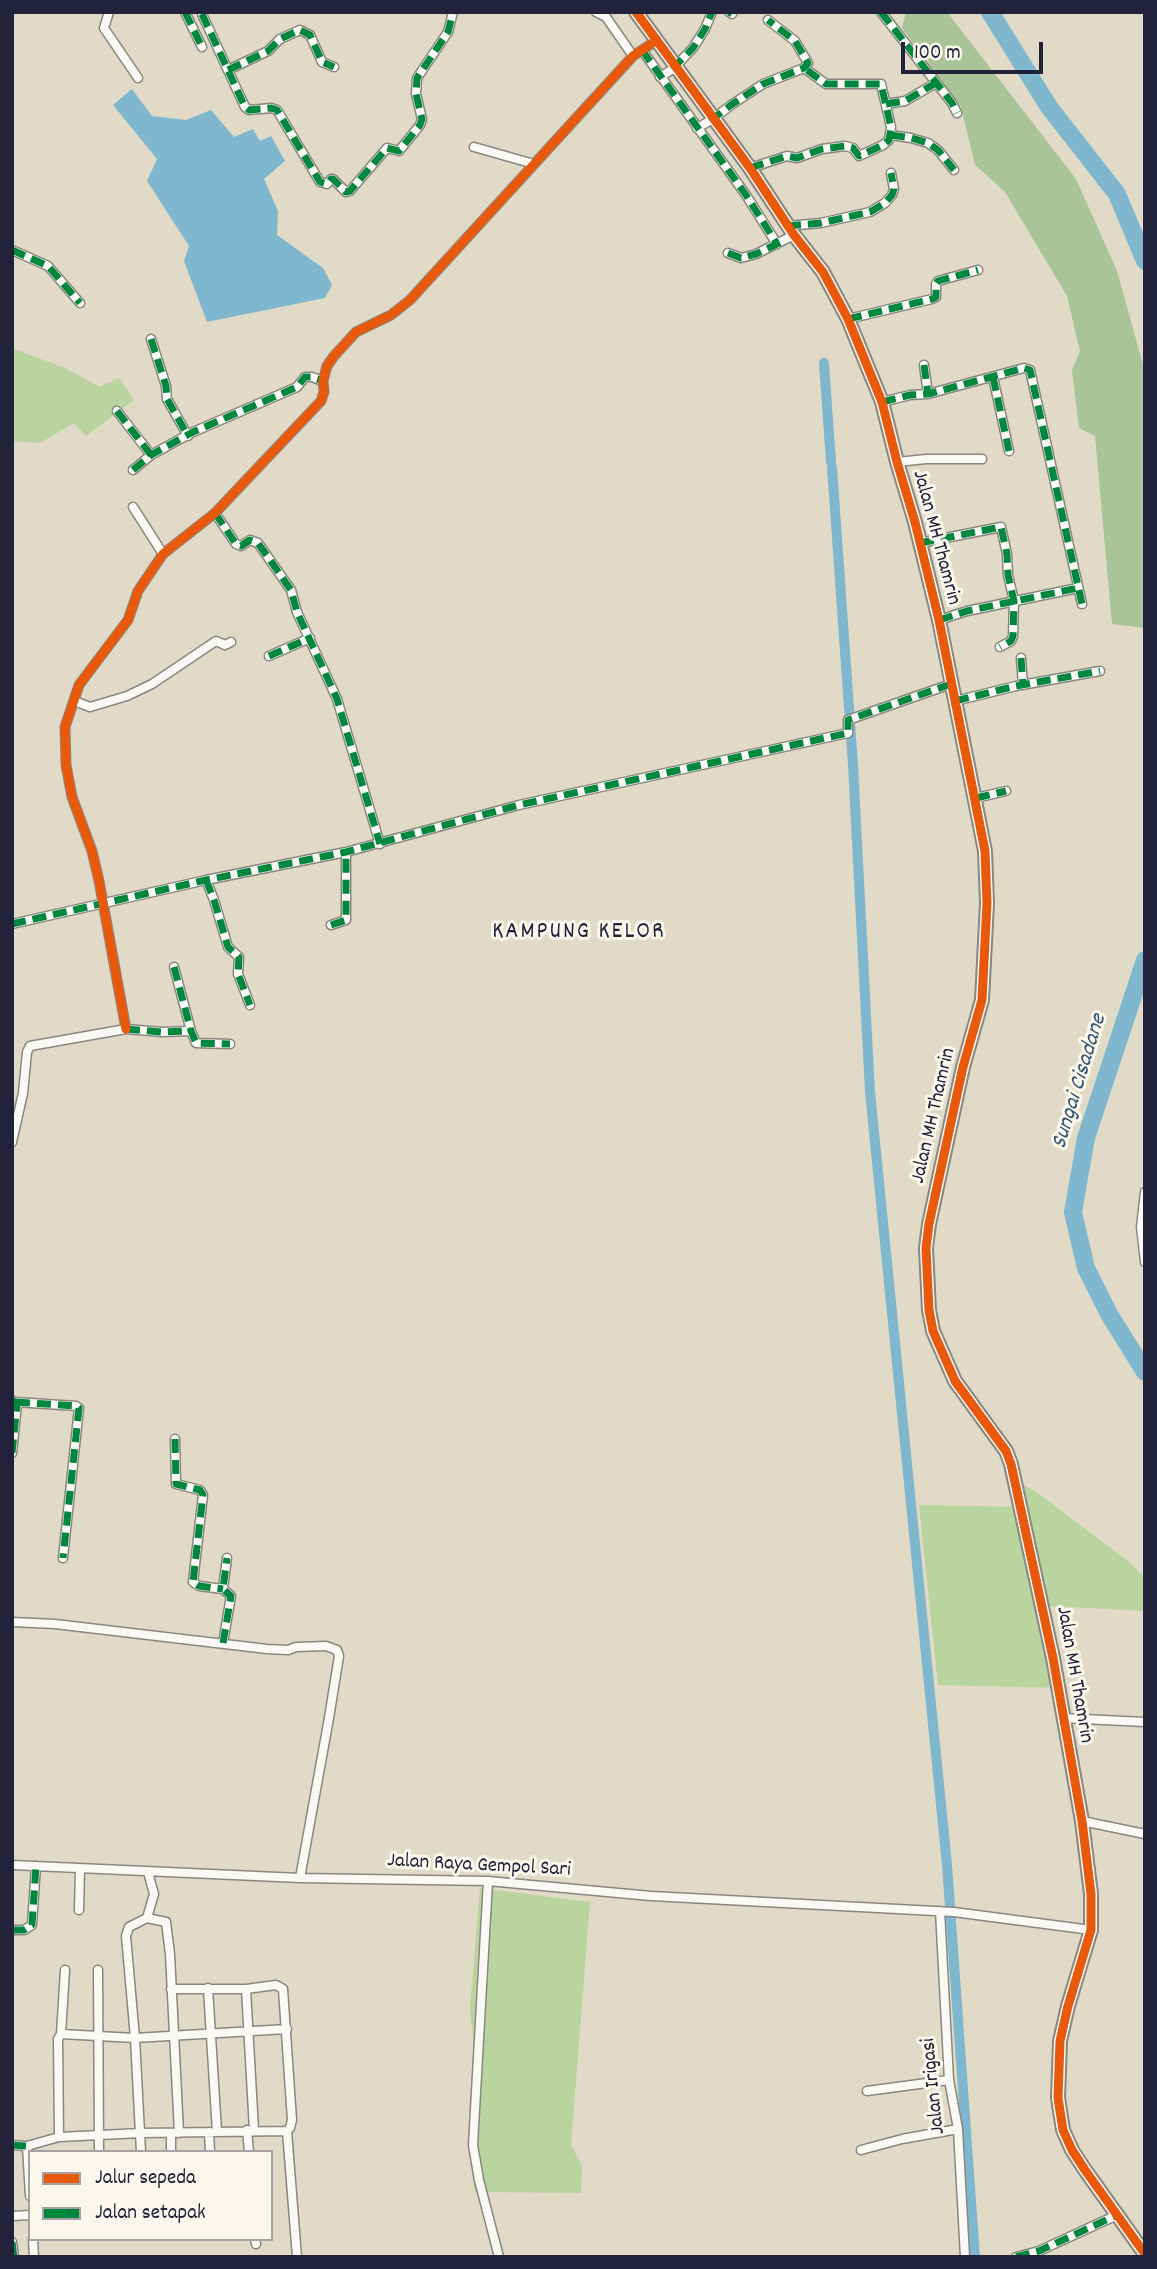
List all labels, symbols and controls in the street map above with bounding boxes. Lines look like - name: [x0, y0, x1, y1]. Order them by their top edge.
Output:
- scale bar: [905, 28, 1047, 72]
- text: 100 m: [914, 39, 961, 69]
- street label: Jalan MH Thamrin: [905, 468, 965, 608]
- district label: KAMPUNG KELOR: [494, 920, 664, 948]
- water label: Sungai Cisadane: [1047, 1011, 1115, 1153]
- street label: Jalan MH Thamrin: [907, 1046, 963, 1186]
- street label: Jalan MH Thamrin: [1049, 1605, 1097, 1745]
- street label: Jalan Raya Gempol Sari: [386, 1850, 572, 1884]
- street label: Jalan Irigasi: [917, 2037, 953, 2135]
- legend: [28, 2150, 273, 2241]
- text: Jalur sepeda: [95, 2164, 196, 2194]
- text: Jalan setapak: [95, 2199, 206, 2229]

